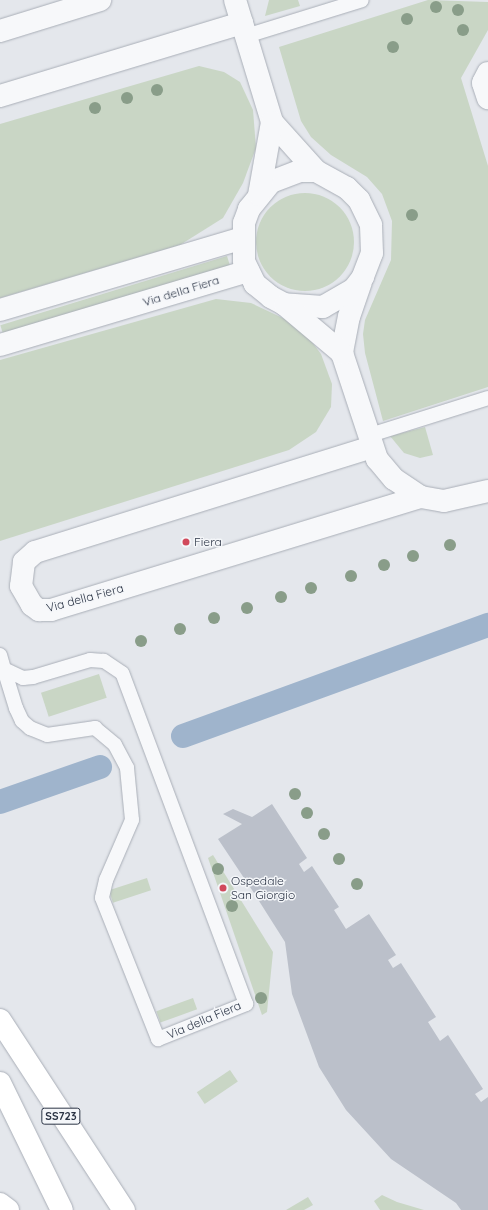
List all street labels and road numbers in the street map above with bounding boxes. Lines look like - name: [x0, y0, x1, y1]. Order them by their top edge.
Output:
- street label: Via della Fiera: [141, 273, 221, 309]
- street label: Via della Fiera: [45, 581, 125, 615]
- street label: Via della Fiera: [165, 998, 243, 1042]
- road number: SS723: [41, 1107, 81, 1125]

